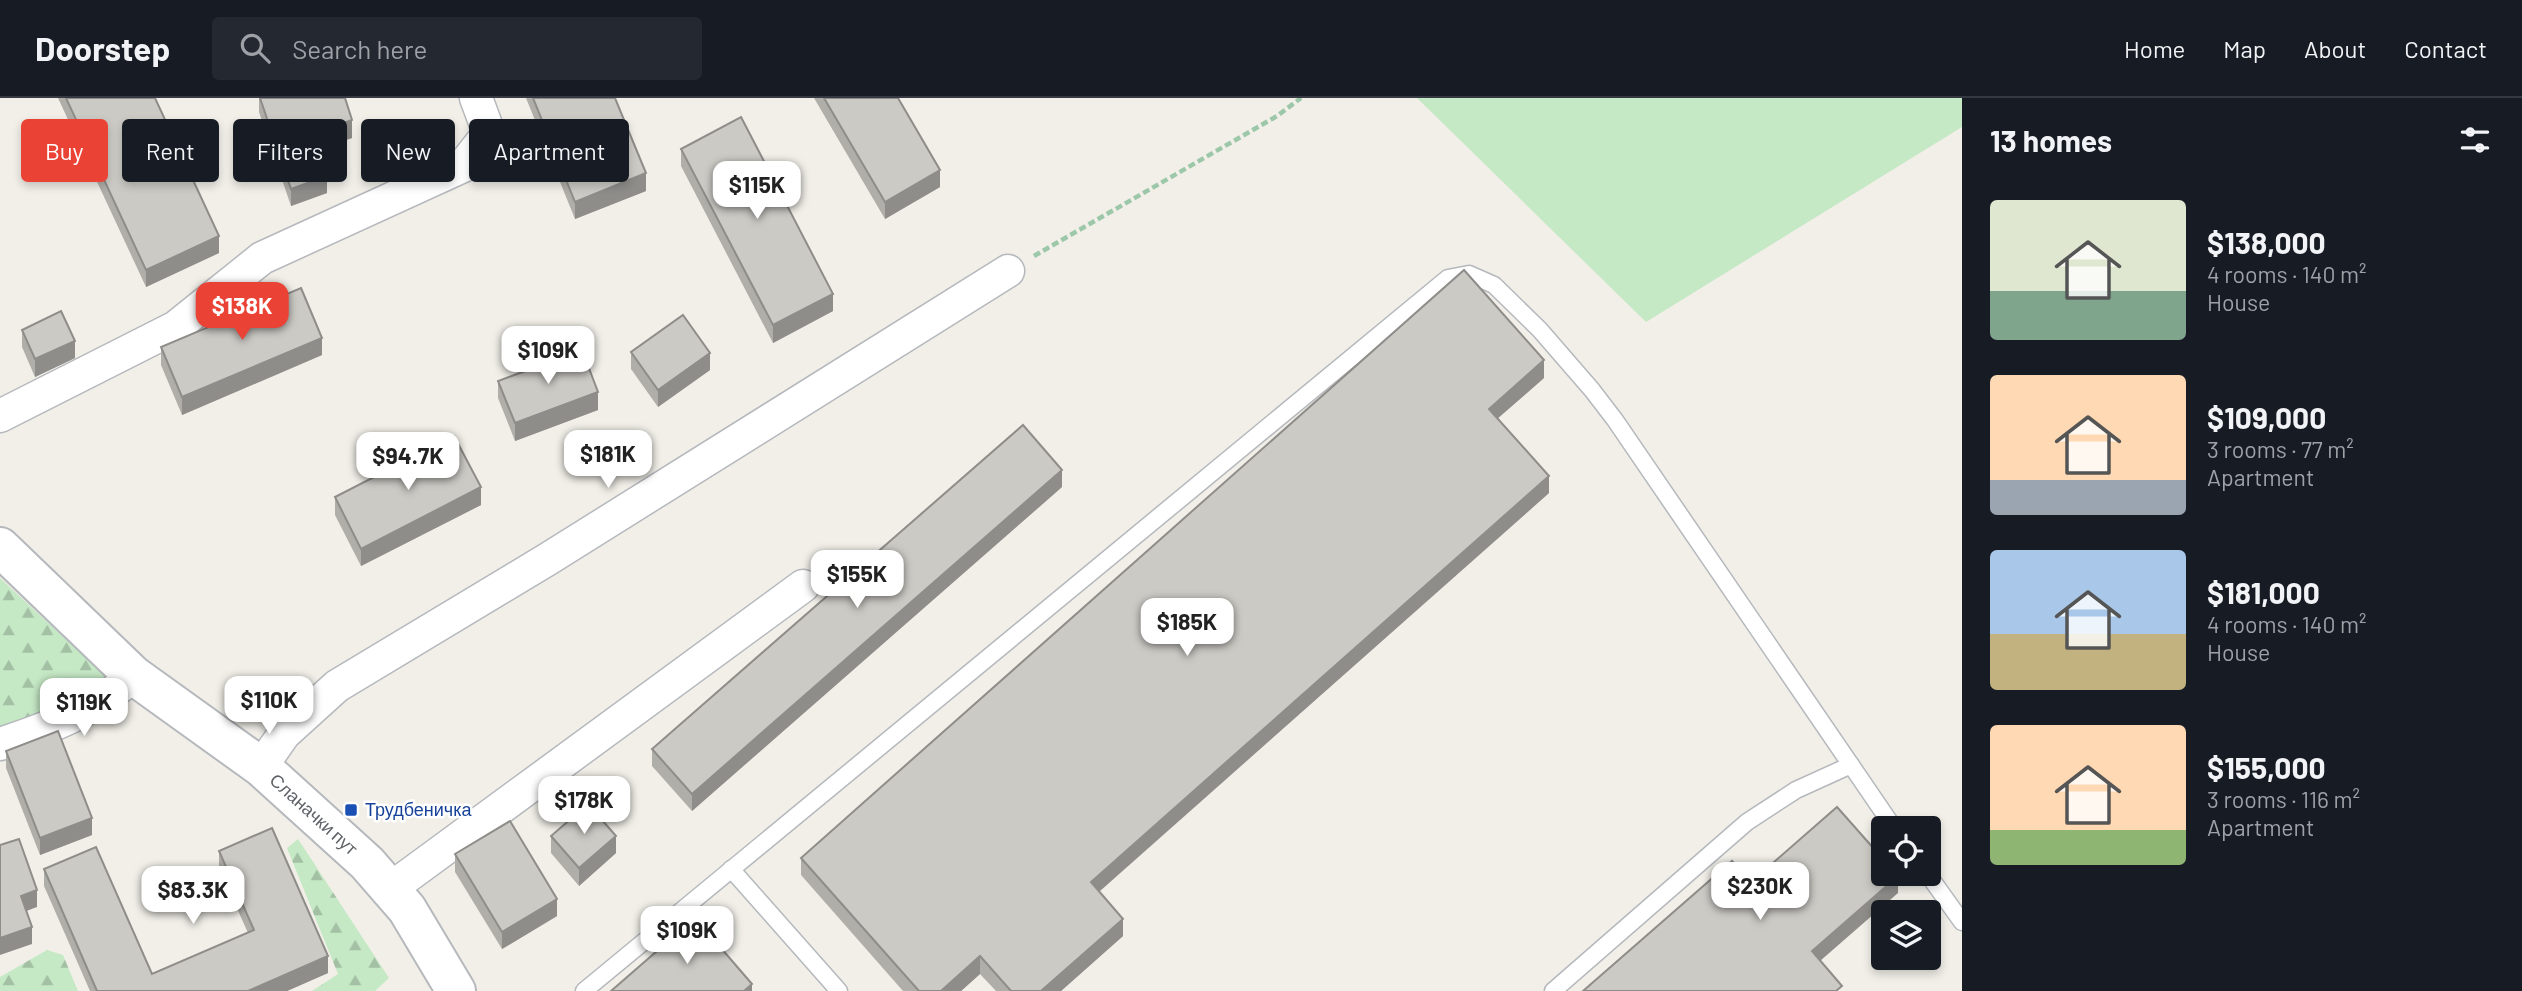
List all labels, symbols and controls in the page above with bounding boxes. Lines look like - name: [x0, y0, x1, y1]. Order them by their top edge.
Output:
- search box: [212, 17, 702, 80]
- text: Doorstep: [35, 28, 170, 68]
- icon: search: [236, 29, 274, 67]
- text: Search here: [292, 33, 427, 64]
- text: Home: [2124, 34, 2185, 63]
- text: Map: [2223, 34, 2266, 63]
- text: About: [2304, 34, 2366, 63]
- text: Contact: [2404, 34, 2487, 63]
- chip: Buy: [21, 119, 108, 182]
- chip: Rent: [122, 119, 219, 182]
- chip: Filters: [233, 119, 347, 182]
- chip: New: [361, 119, 455, 182]
- chip: Apartment: [469, 119, 629, 182]
- icon: filters: [2456, 121, 2494, 159]
- text: 13 homes: [1990, 122, 2112, 158]
- pin: $115K: [708, 162, 806, 221]
- text: $115K: [729, 170, 785, 198]
- text: $138,000: [2207, 224, 2326, 260]
- icon: home: [2046, 228, 2130, 312]
- text: 4 rooms · 140 m²: [2207, 260, 2367, 288]
- pin: $138K: [193, 282, 291, 342]
- text: House: [2207, 288, 2270, 316]
- text: $138K: [212, 291, 272, 319]
- pin: $109K: [499, 327, 597, 386]
- text: $109K: [517, 335, 579, 363]
- text: $109,000: [2207, 399, 2326, 435]
- icon: home: [2046, 403, 2130, 487]
- pin: $181K: [559, 430, 657, 490]
- pin: $94.7K: [351, 432, 465, 492]
- text: 3 rooms · 77 m²: [2207, 435, 2354, 463]
- text: $181K: [580, 439, 636, 467]
- text: $94.7K: [372, 441, 444, 469]
- text: Apartment: [2207, 463, 2314, 491]
- pin: $155K: [808, 550, 906, 610]
- text: $155K: [827, 559, 887, 587]
- text: $181,000: [2207, 574, 2320, 610]
- icon: home: [2046, 578, 2130, 662]
- pin: $185K: [1138, 598, 1236, 658]
- text: $185K: [1157, 607, 1217, 635]
- text: 4 rooms · 140 m²: [2207, 610, 2367, 638]
- text: House: [2207, 638, 2270, 666]
- pin: $110K: [220, 676, 318, 736]
- pin: $119K: [35, 678, 133, 738]
- text: $110K: [240, 685, 298, 713]
- text: $119K: [56, 687, 112, 715]
- text: $155,000: [2207, 749, 2326, 785]
- icon: home: [2046, 753, 2130, 837]
- street label: Сланачки пут: [266, 768, 363, 859]
- pin: $178K: [535, 776, 633, 836]
- text: $178K: [554, 785, 614, 813]
- text: 3 rooms · 116 m²: [2207, 785, 2360, 813]
- place label: Трудбеничка: [365, 798, 472, 820]
- marker: Трудбеничка: [343, 802, 359, 818]
- text: Apartment: [2207, 813, 2314, 841]
- map controls: [1871, 816, 1941, 970]
- button: locate: [1871, 816, 1941, 886]
- pin: $230K: [1711, 862, 1809, 922]
- pin: $83.3K: [136, 866, 250, 926]
- text: $230K: [1727, 871, 1793, 899]
- text: $83.3K: [157, 875, 229, 903]
- button: layers: [1871, 900, 1941, 970]
- pin: $109K: [638, 906, 736, 966]
- text: $109K: [656, 915, 718, 943]

